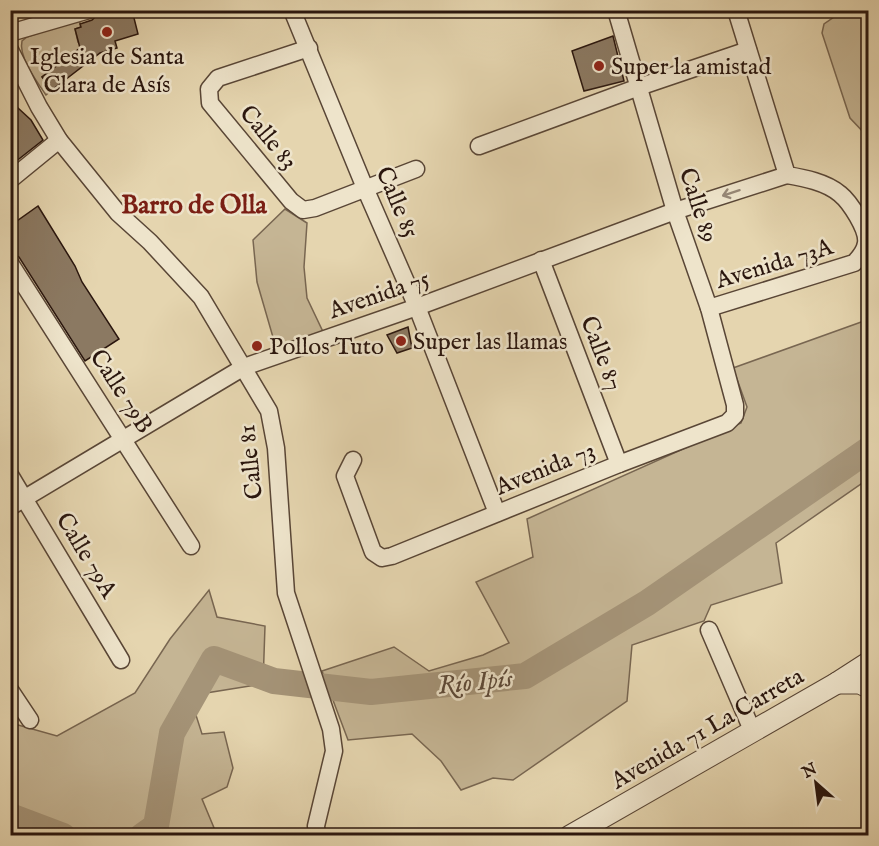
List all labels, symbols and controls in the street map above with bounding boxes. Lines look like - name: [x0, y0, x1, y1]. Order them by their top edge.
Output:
- marker: Iglesia de Santa Clara de Asís: [100, 25, 114, 39]
- place label: Iglesia de Santa Clara de Asís: [30, 42, 185, 101]
- place label: Super la amistad: [611, 52, 771, 83]
- marker: Super la amistad: [592, 59, 606, 73]
- street label: Calle 83: [232, 99, 304, 177]
- street label: Calle 85: [368, 162, 426, 243]
- street label: Calle 89: [671, 164, 724, 247]
- one-way arrow: [722, 188, 741, 199]
- district label: Barro de Olla: [121, 189, 268, 222]
- street label: Avenida 73A: [711, 232, 838, 297]
- street label: Avenida 75: [324, 264, 434, 327]
- street label: Calle 87: [572, 312, 629, 395]
- place label: Super las llamas: [413, 327, 567, 358]
- place label: Pollos Tuto: [269, 332, 384, 363]
- marker: Super las llamas: [394, 334, 408, 348]
- marker: Pollos Tuto: [250, 339, 264, 353]
- street label: Calle 79B: [82, 344, 159, 440]
- street label: Calle 81: [232, 423, 271, 501]
- street label: Avenida 73: [490, 435, 600, 504]
- street label: Calle 79A: [48, 507, 124, 605]
- street label: Avenida 71 La Carreta: [605, 661, 810, 798]
- water label: Río Ipís: [436, 662, 515, 703]
- north arrow: [786, 753, 846, 813]
- text: N: [798, 759, 821, 784]

